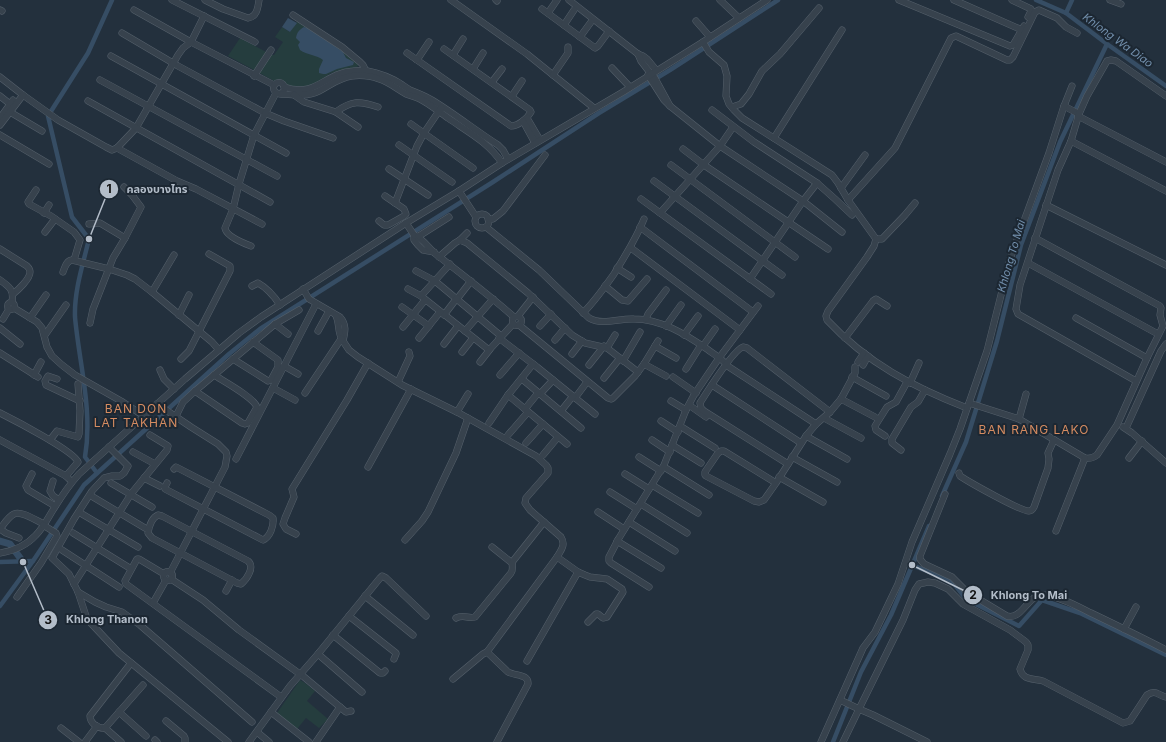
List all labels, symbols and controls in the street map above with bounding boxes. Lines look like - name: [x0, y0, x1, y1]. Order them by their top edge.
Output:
- water label: Khlong Wa Diao: [1080, 10, 1156, 70]
- callout: คลองบางไทร: [99, 177, 196, 200]
- text: 1: [106, 181, 112, 196]
- text: คลองบางไทร: [126, 182, 188, 196]
- water label: Khlong To Mai: [994, 218, 1028, 294]
- district label: BAN DON LAT TAKHAN: [94, 401, 178, 430]
- district label: BAN RANG LAKO: [979, 422, 1089, 437]
- callout: Khlong To Mai: [963, 584, 1075, 607]
- text: 2: [969, 587, 977, 602]
- text: Khlong To Mai: [991, 588, 1067, 602]
- callout: Khlong Thanon: [38, 608, 156, 631]
- text: 3: [44, 612, 52, 627]
- text: Khlong Thanon: [66, 612, 148, 626]

